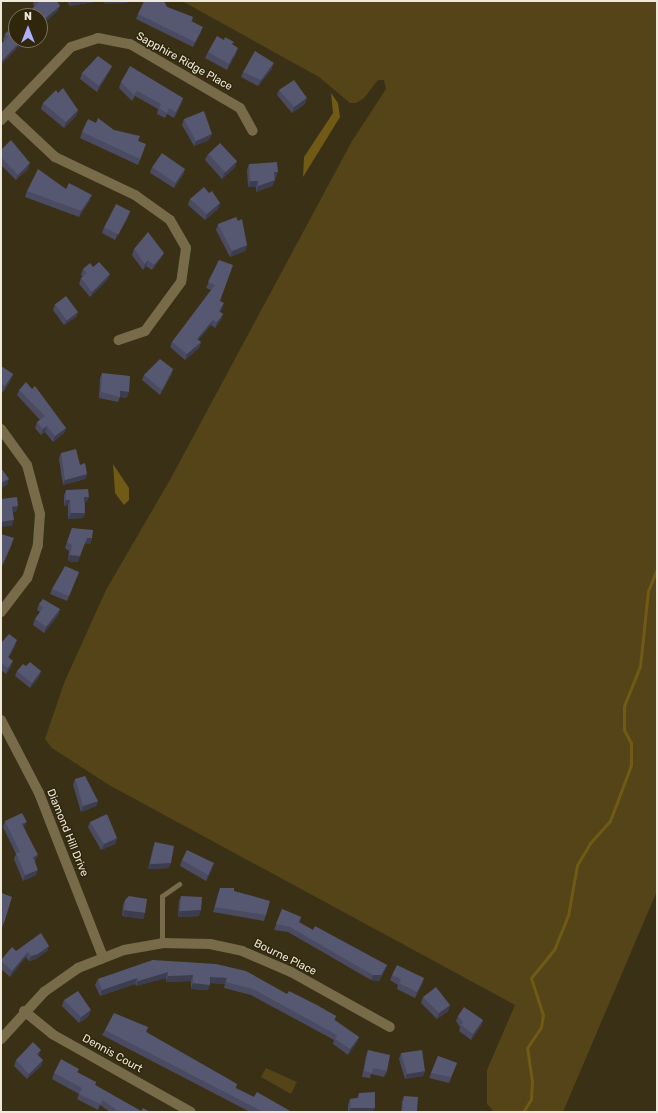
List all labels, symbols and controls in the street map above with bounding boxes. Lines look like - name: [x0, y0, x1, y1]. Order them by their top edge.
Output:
- north arrow: [8, 8, 48, 48]
- text: N: [24, 10, 32, 23]
- street label: Sapphire Ridge Place: [133, 30, 235, 94]
- street label: Diamond Hill Drive: [43, 787, 91, 879]
- street label: Bourne Place: [252, 937, 318, 979]
- street label: Dennis Court: [80, 1032, 144, 1076]

